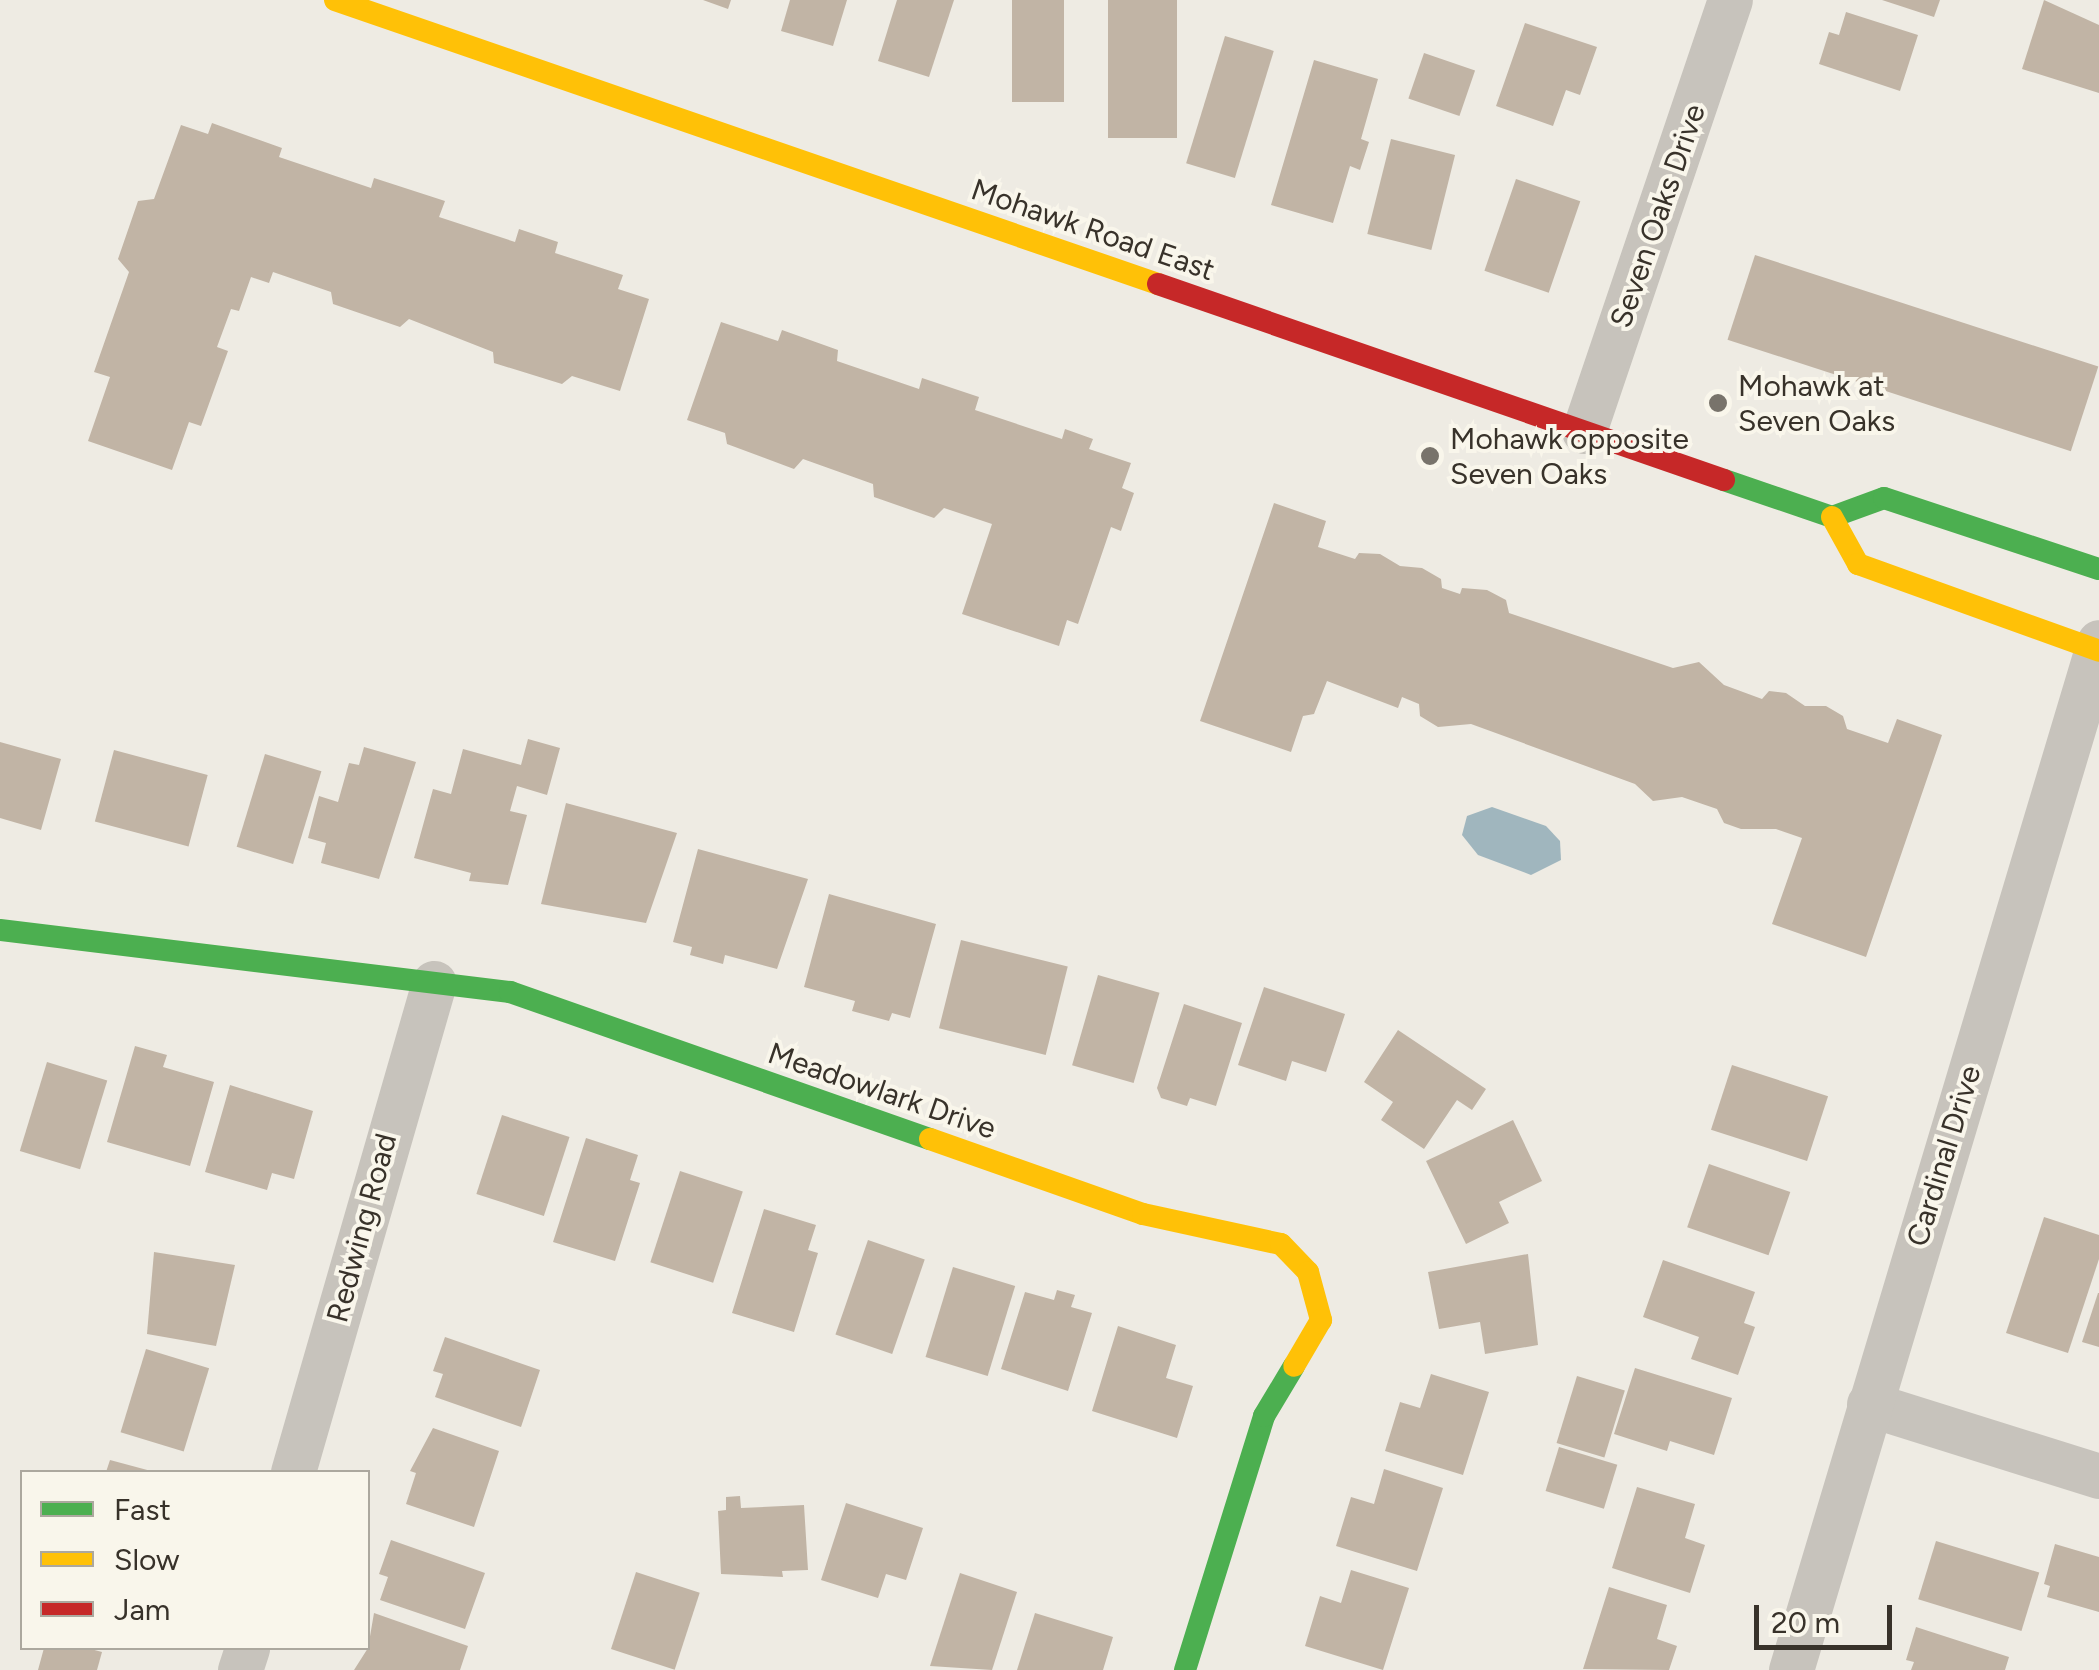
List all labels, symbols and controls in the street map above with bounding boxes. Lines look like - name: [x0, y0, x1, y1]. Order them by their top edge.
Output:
- street label: Seven Oaks Drive: [1603, 99, 1713, 333]
- street label: Mohawk Road East: [967, 171, 1219, 289]
- place label: Mohawk at Seven Oaks: [1738, 368, 1895, 438]
- marker: Mohawk at Seven Oaks: [1707, 392, 1729, 414]
- place label: Mohawk opposite Seven Oaks: [1450, 421, 1689, 492]
- marker: Mohawk opposite Seven Oaks: [1419, 445, 1441, 467]
- street label: Meadowlark Drive: [763, 1035, 1001, 1147]
- street label: Cardinal Drive: [1899, 1061, 1989, 1251]
- street label: Redwing Road: [320, 1130, 404, 1326]
- legend: [20, 1470, 370, 1650]
- text: Fast: [114, 1491, 171, 1528]
- text: Slow: [114, 1541, 180, 1578]
- scale bar: [1759, 1585, 1896, 1647]
- text: Jam: [114, 1591, 170, 1628]
- text: 20 m: [1771, 1604, 1840, 1641]

